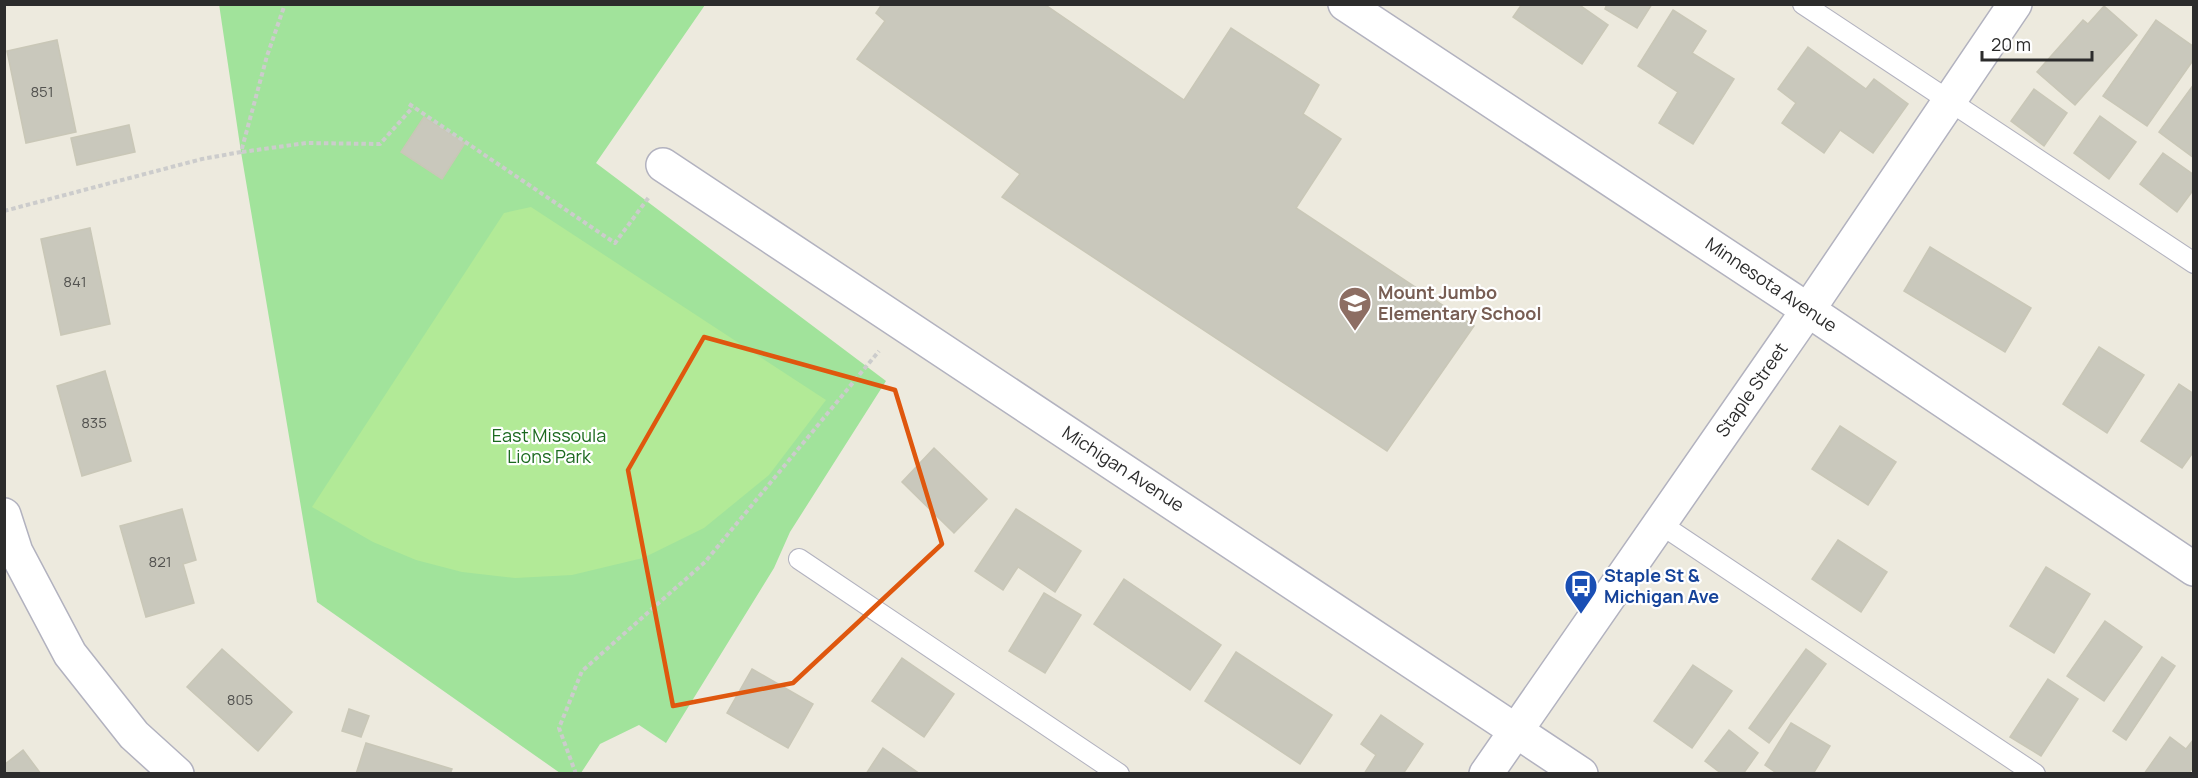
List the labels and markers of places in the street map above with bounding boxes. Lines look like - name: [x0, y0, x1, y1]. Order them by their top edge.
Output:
- place label: Mount Jumbo Elementary School: [1378, 280, 1541, 325]
- school or university icon: Mount Jumbo Elementary School: [1337, 285, 1373, 332]
- place label: Staple St & Michigan Ave: [1604, 563, 1719, 608]
- bus stop icon: Staple St & Michigan Ave: [1563, 568, 1599, 615]

